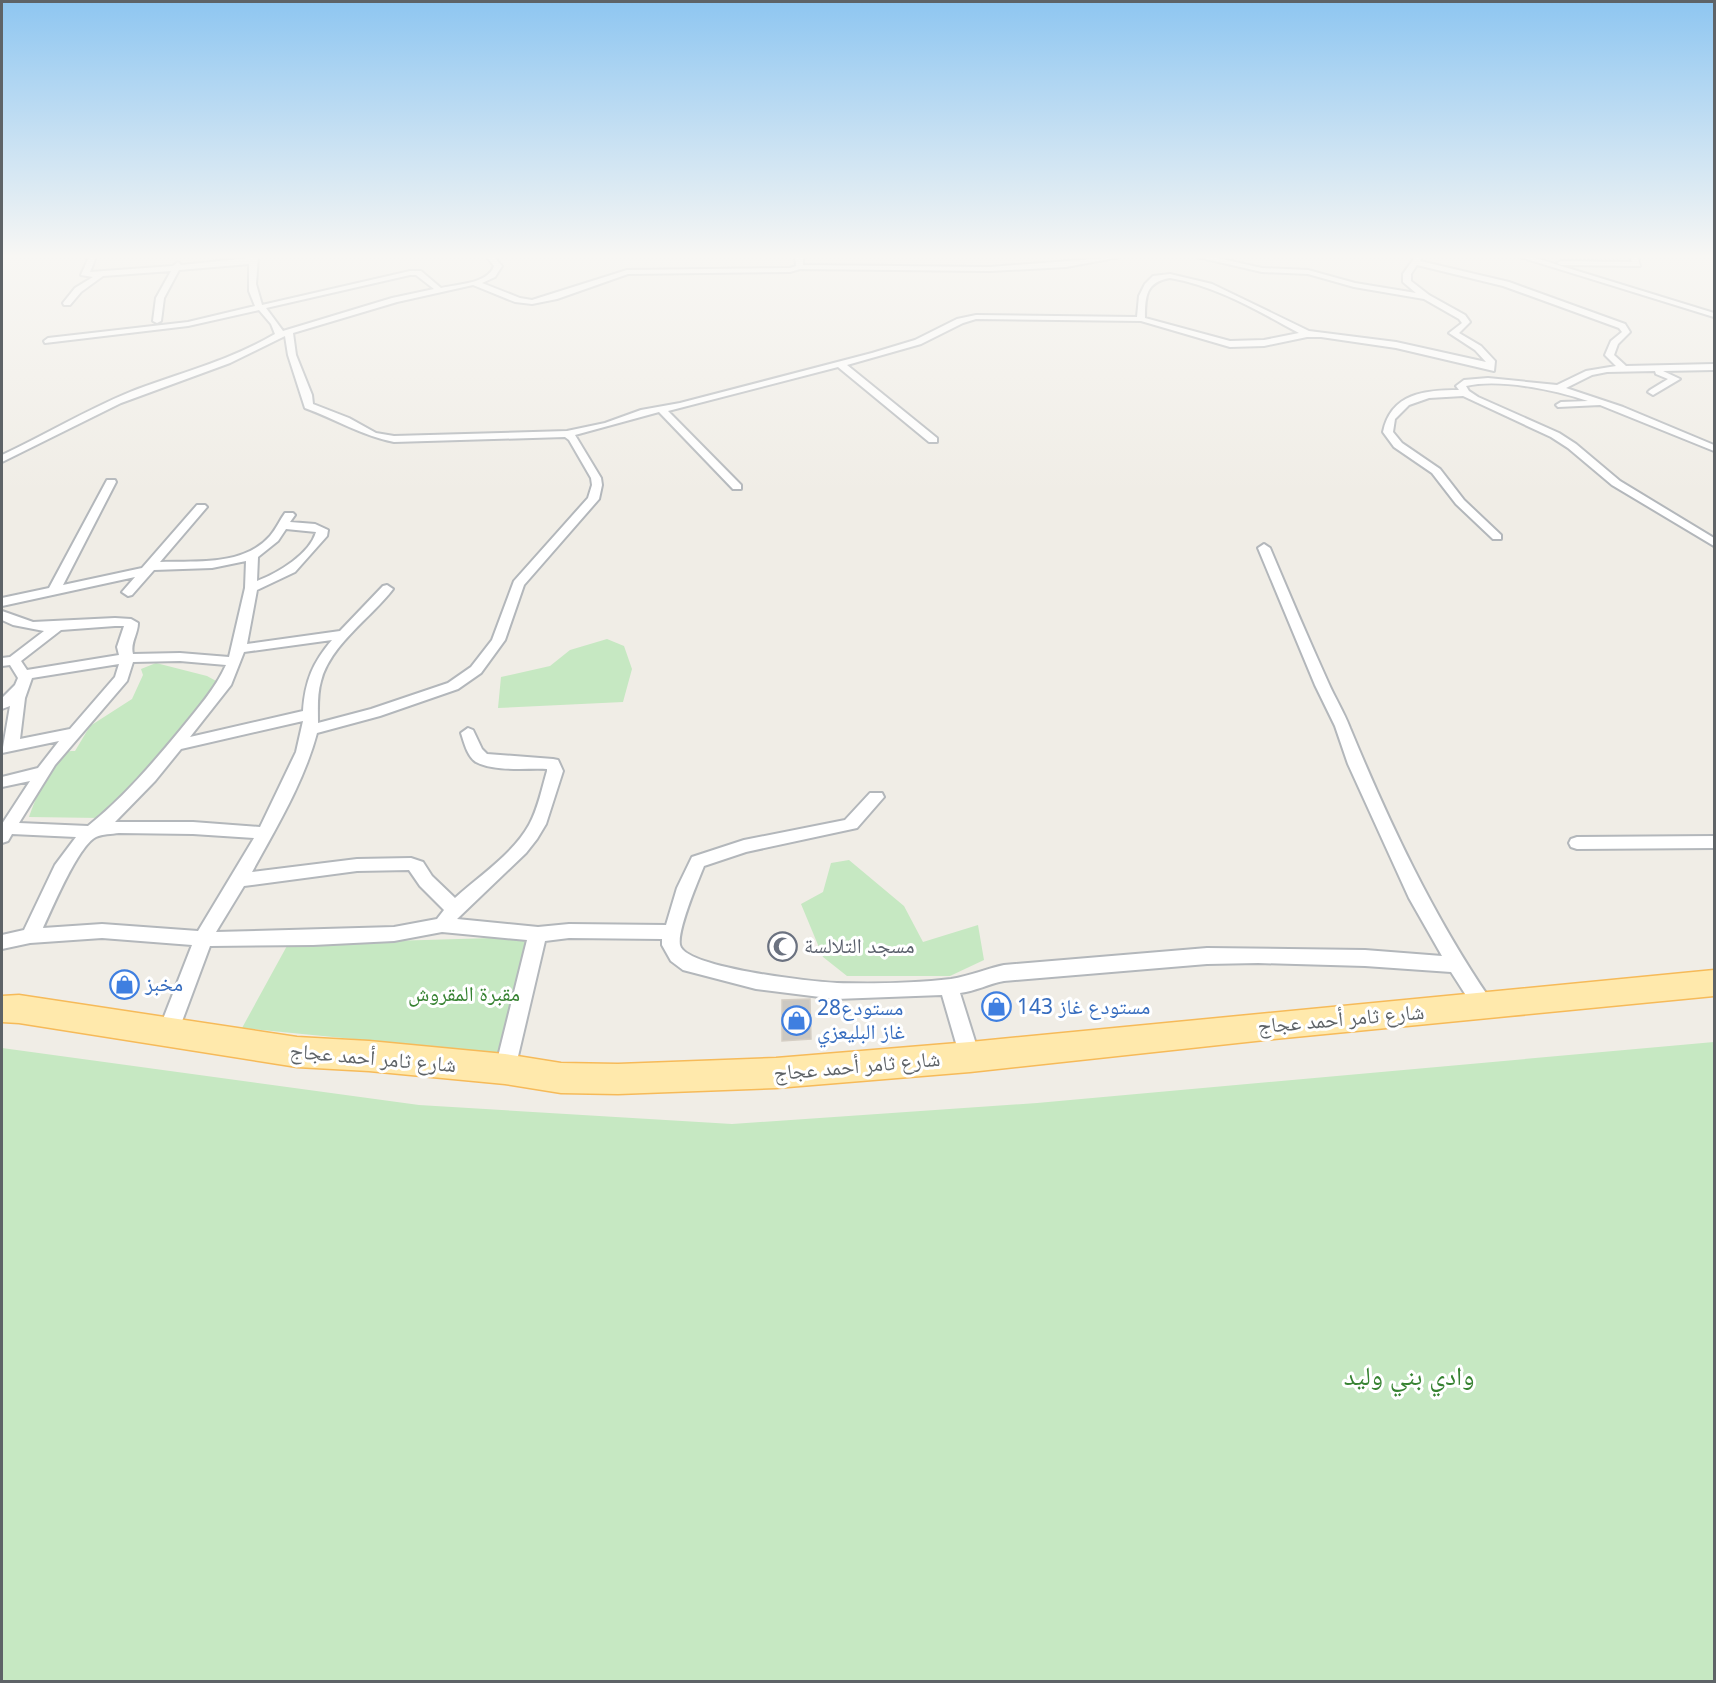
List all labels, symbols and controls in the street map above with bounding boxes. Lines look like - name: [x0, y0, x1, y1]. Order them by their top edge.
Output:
- mosque icon: مسجد التلالسة: [767, 930, 799, 962]
- place label: مسجد التلالسة: [804, 931, 915, 959]
- shop icon: مخبز: [108, 968, 140, 1000]
- place label: مخبز: [144, 969, 183, 997]
- park label: مقبرة المقروش: [408, 979, 520, 1007]
- shop icon: مستودع غاز 143: [980, 991, 1012, 1023]
- place label: مستودع غاز 143: [1017, 992, 1150, 1020]
- place label: 28مستودع غاز البليعزي: [817, 993, 905, 1048]
- street label: شارع ثامر أحمد عجاج: [1256, 997, 1425, 1039]
- shop icon: 28مستودع غاز البليعزي: [780, 1004, 812, 1036]
- street label: شارع ثامر أحمد عجاج: [289, 1036, 458, 1078]
- street label: شارع ثامر أحمد عجاج: [772, 1044, 941, 1086]
- park label: وادي بني وليد: [1344, 1357, 1474, 1397]

